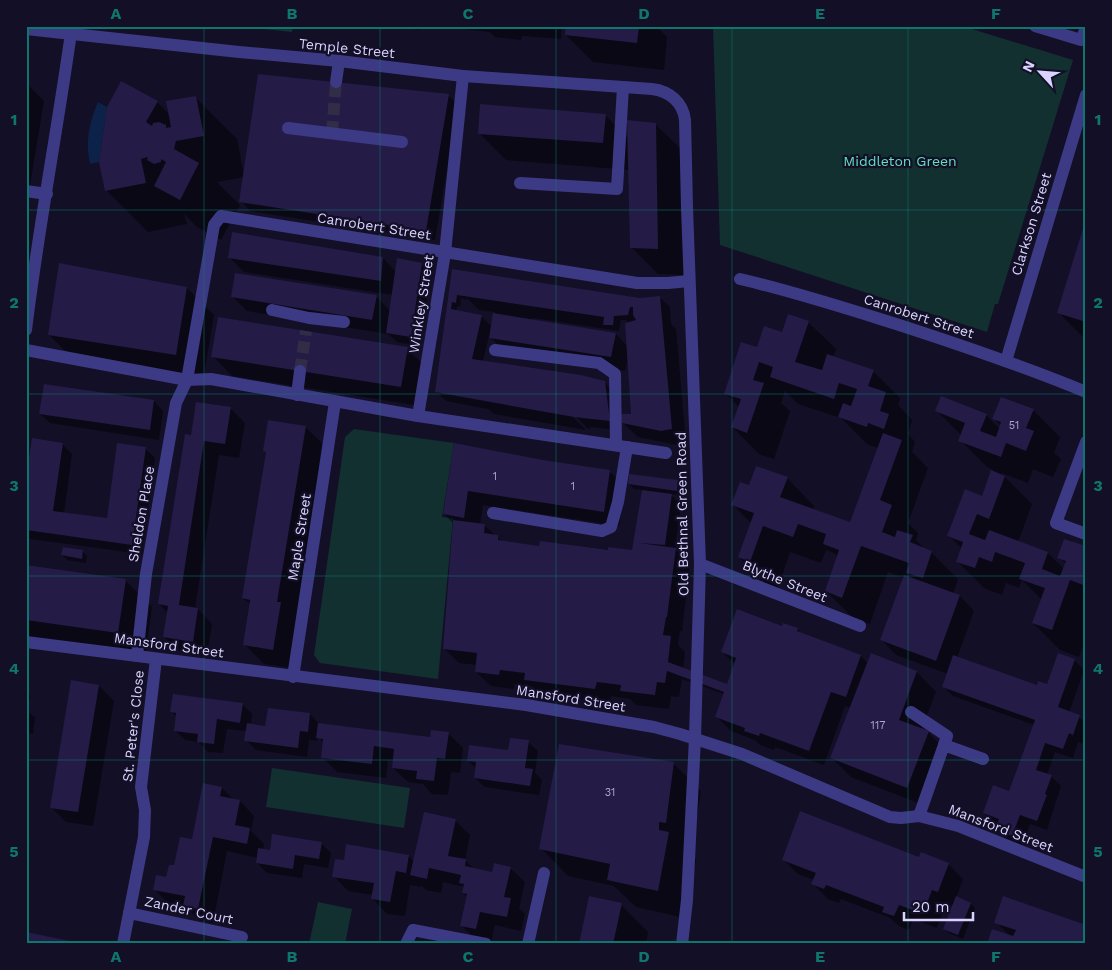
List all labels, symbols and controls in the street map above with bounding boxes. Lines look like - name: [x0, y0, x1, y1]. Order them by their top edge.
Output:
- text: A: [111, 4, 122, 23]
- text: B: [287, 4, 298, 23]
- text: C: [463, 4, 474, 23]
- text: D: [638, 4, 650, 23]
- text: E: [815, 4, 825, 23]
- text: F: [991, 4, 1001, 23]
- street label: Temple Street: [298, 35, 396, 61]
- north arrow: [1014, 48, 1064, 98]
- text: N: [1019, 58, 1038, 74]
- text: 1: [11, 110, 17, 129]
- text: 1: [1095, 110, 1101, 129]
- park label: Middleton Green: [843, 153, 957, 169]
- street label: Clarkson Street: [1008, 171, 1054, 277]
- street label: Canrobert Street: [316, 209, 432, 243]
- street label: Winkley Street: [405, 253, 437, 354]
- street label: Canrobert Street: [862, 291, 976, 341]
- text: 2: [9, 293, 19, 312]
- text: 2: [1093, 293, 1103, 312]
- house number: 51: [1009, 419, 1019, 432]
- street label: Old Bethnal Green Road: [673, 432, 691, 596]
- street label: Sheldon Place: [125, 465, 157, 563]
- house number: 1: [493, 470, 497, 483]
- text: 3: [9, 476, 19, 495]
- text: 3: [1093, 476, 1103, 495]
- house number: 1: [571, 480, 575, 493]
- street label: Maple Street: [284, 492, 314, 582]
- street label: Blythe Street: [740, 557, 830, 605]
- street label: Mansford Street: [113, 629, 225, 661]
- text: 4: [9, 659, 19, 678]
- text: 4: [1093, 659, 1103, 678]
- street label: St. Peter's Close: [119, 669, 147, 783]
- street label: Mansford Street: [515, 681, 627, 715]
- house number: 117: [871, 719, 885, 732]
- house number: 31: [605, 786, 615, 799]
- street label: Mansford Street: [946, 801, 1056, 855]
- text: 5: [9, 842, 19, 861]
- text: 5: [1093, 842, 1103, 861]
- scale bar: [904, 890, 973, 922]
- street label: Zander Court: [143, 893, 235, 927]
- text: 20 m: [912, 898, 950, 916]
- text: A: [111, 947, 122, 966]
- text: B: [287, 947, 298, 966]
- text: C: [463, 947, 474, 966]
- text: D: [638, 947, 650, 966]
- text: E: [815, 947, 825, 966]
- text: F: [991, 947, 1001, 966]

